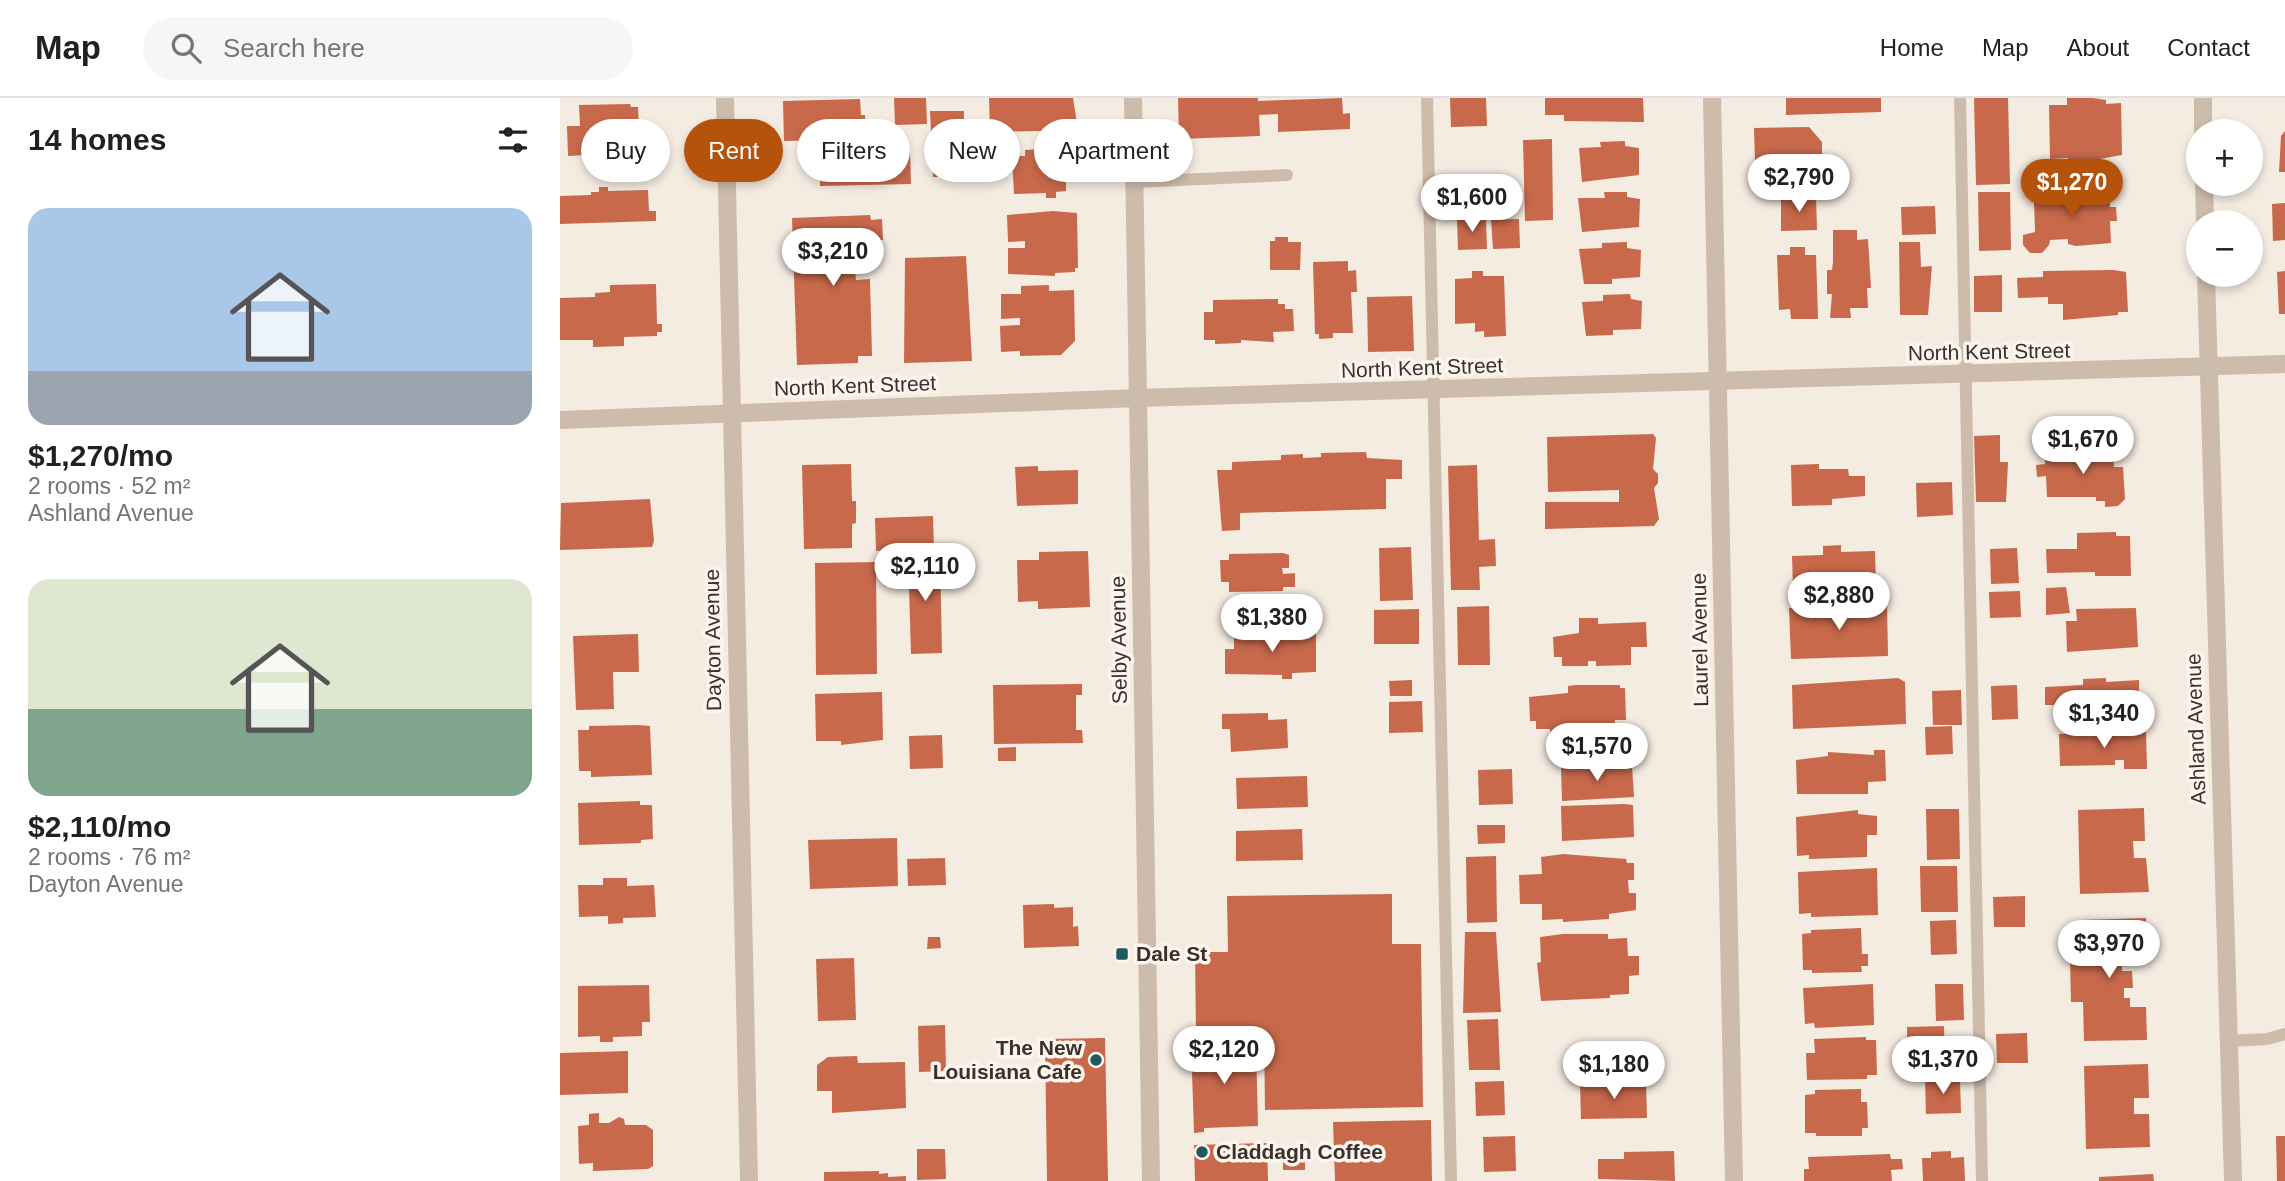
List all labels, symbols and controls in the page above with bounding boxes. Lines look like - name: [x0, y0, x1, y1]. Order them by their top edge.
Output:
- search box: [143, 17, 633, 80]
- text: Map: [35, 29, 101, 66]
- icon: search: [167, 29, 205, 67]
- text: Search here: [223, 33, 365, 63]
- text: Home: [1880, 34, 1944, 61]
- text: Map: [1982, 34, 2029, 61]
- text: About: [2067, 34, 2129, 61]
- text: Contact: [2167, 34, 2250, 61]
- chip: Buy: [581, 119, 670, 182]
- chip: Rent: [684, 119, 783, 182]
- chip: Filters: [797, 119, 910, 182]
- chip: New: [924, 119, 1020, 182]
- chip: Apartment: [1034, 119, 1193, 182]
- map controls: [2186, 119, 2263, 287]
- button: +: [2186, 119, 2263, 196]
- icon: filters: [494, 121, 532, 159]
- text: 14 homes: [28, 123, 166, 156]
- pin: $2,790: [1742, 155, 1856, 214]
- pin: $1,270: [2015, 159, 2129, 219]
- text: $2,790: [1764, 164, 1834, 190]
- text: $1,270: [2037, 169, 2107, 195]
- pin: $1,600: [1415, 174, 1529, 234]
- text: $1,600: [1437, 184, 1507, 210]
- button: −: [2186, 210, 2263, 287]
- pin: $3,210: [776, 228, 890, 288]
- text: $3,210: [798, 238, 868, 264]
- icon: home: [217, 254, 343, 380]
- street label: North Kent Street: [1908, 339, 2070, 364]
- street label: North Kent Street: [1341, 353, 1504, 382]
- street label: North Kent Street: [774, 371, 937, 400]
- pin: $1,670: [2026, 416, 2140, 476]
- text: $1,670: [2048, 426, 2118, 452]
- text: $1,270/mo: [28, 439, 173, 472]
- text: 2 rooms · 52 m²: [28, 473, 190, 499]
- text: Ashland Avenue: [28, 500, 194, 526]
- pin: $2,110: [868, 544, 982, 603]
- text: $2,110: [890, 553, 960, 579]
- street label: Dayton Avenue: [700, 569, 725, 711]
- street label: Laurel Avenue: [1687, 573, 1712, 707]
- pin: $2,880: [1782, 573, 1896, 632]
- street label: Selby Avenue: [1106, 576, 1131, 704]
- text: $2,880: [1804, 582, 1874, 608]
- pin: $1,380: [1215, 594, 1329, 654]
- text: $1,380: [1237, 604, 1307, 630]
- icon: home: [217, 625, 343, 751]
- street label: Ashland Avenue: [2181, 653, 2210, 805]
- pin: $1,340: [2047, 690, 2161, 750]
- text: $1,340: [2069, 700, 2139, 726]
- pin: $1,570: [1540, 724, 1654, 783]
- text: $1,570: [1562, 733, 1632, 759]
- text: $2,110/mo: [28, 810, 171, 843]
- text: 2 rooms · 76 m²: [28, 844, 190, 870]
- text: Dayton Avenue: [28, 871, 184, 897]
- pin: $3,970: [2052, 920, 2166, 980]
- text: $3,970: [2074, 930, 2144, 956]
- place label: Dale St: [1136, 942, 1207, 965]
- marker: Dale St: [1114, 946, 1130, 962]
- pin: $2,120: [1167, 1026, 1281, 1086]
- place label: The New Louisiana Cafe: [933, 1036, 1083, 1083]
- text: $2,120: [1189, 1036, 1259, 1062]
- pin: $1,370: [1886, 1037, 2000, 1096]
- pin: $1,180: [1557, 1042, 1671, 1101]
- text: $1,370: [1908, 1046, 1978, 1072]
- text: $1,180: [1579, 1051, 1649, 1077]
- marker: The New Louisiana Cafe: [1088, 1052, 1104, 1068]
- place label: Claddagh Coffee: [1216, 1140, 1383, 1163]
- marker: Claddagh Coffee: [1194, 1144, 1210, 1160]

